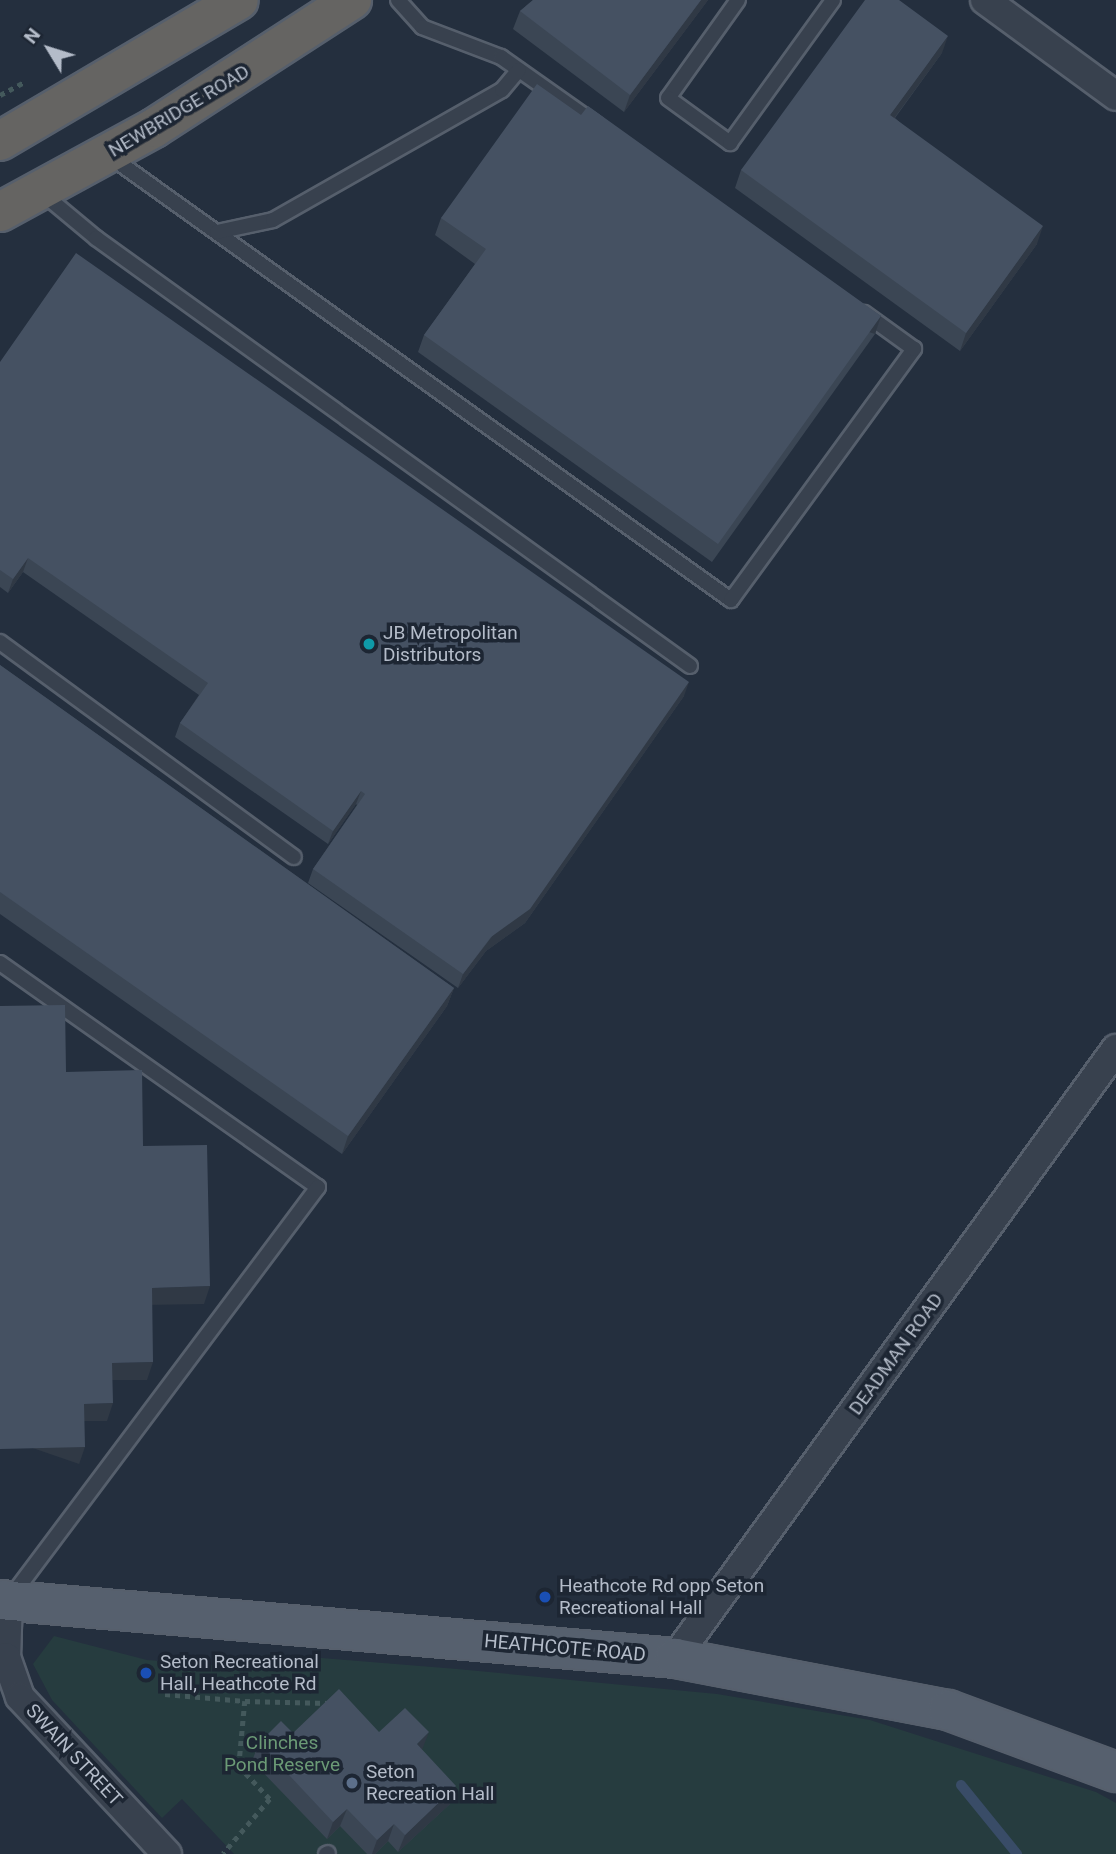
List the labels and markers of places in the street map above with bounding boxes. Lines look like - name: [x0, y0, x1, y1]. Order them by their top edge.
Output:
- place label: JB Metropolitan Distributors: [383, 622, 518, 666]
- marker: JB Metropolitan Distributors: [361, 636, 377, 652]
- place label: Heathcote Rd opp Seton Recreational Hall: [559, 1575, 764, 1619]
- marker: Heathcote Rd opp Seton Recreational Hall: [537, 1589, 553, 1605]
- place label: Seton Recreational Hall, Heathcote Rd: [160, 1651, 319, 1695]
- marker: Seton Recreational Hall, Heathcote Rd: [138, 1665, 154, 1681]
- place label: Seton Recreation Hall: [366, 1761, 494, 1805]
- marker: Seton Recreation Hall: [344, 1775, 360, 1791]

